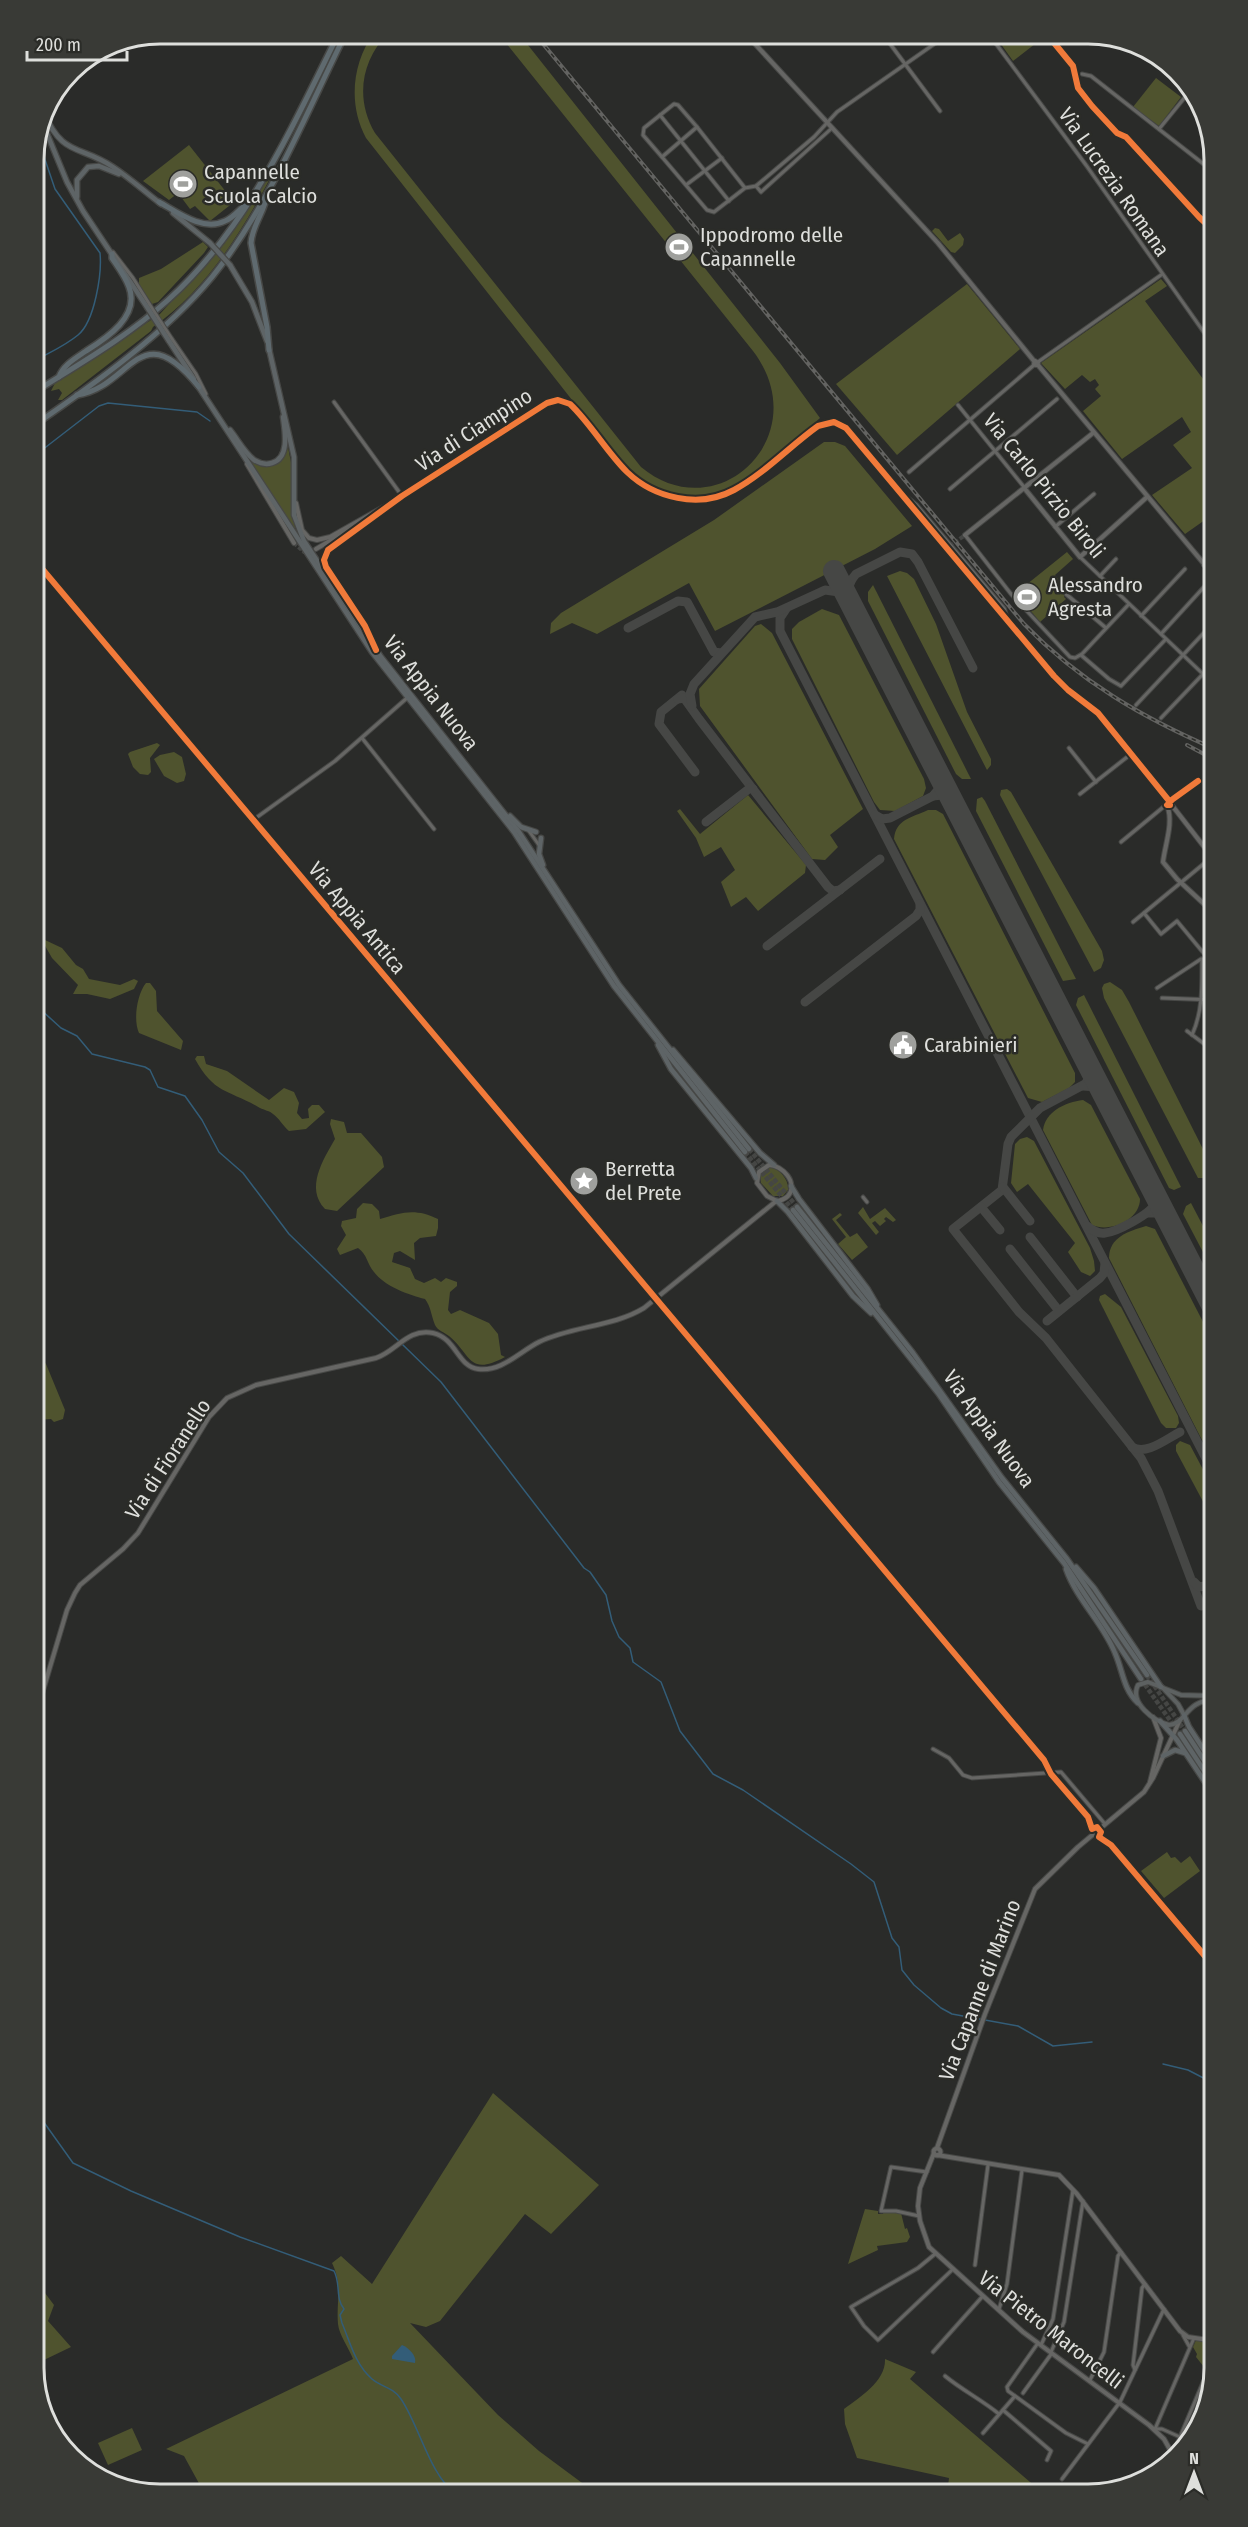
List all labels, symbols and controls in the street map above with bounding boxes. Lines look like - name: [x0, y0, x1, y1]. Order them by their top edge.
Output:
- scale bar: [27, 24, 128, 62]
- text: 200 m: [36, 34, 81, 56]
- street label: Via Lucrezia Romana: [1053, 102, 1175, 262]
- place label: Capannelle Scuola Calcio: [204, 159, 317, 209]
- sports icon: Capannelle Scuola Calcio: [167, 168, 199, 200]
- place label: Ippodromo delle Capannelle: [700, 222, 843, 272]
- sports icon: Ippodromo delle Capannelle: [663, 231, 695, 263]
- street label: Via di Ciampino: [411, 383, 537, 477]
- street label: Via Carlo Pirzio Biroli: [978, 408, 1110, 564]
- place label: Alessandro Agresta: [1048, 572, 1143, 622]
- sports icon: Alessandro Agresta: [1011, 581, 1043, 613]
- street label: Via Appia Nuova: [378, 630, 484, 756]
- street label: Via Appia Antica: [303, 857, 411, 979]
- public building icon: Carabinieri: [887, 1029, 919, 1061]
- place label: Carabinieri: [924, 1032, 1018, 1058]
- place label: Berretta del Prete: [605, 1156, 682, 1206]
- place icon: Berretta del Prete: [568, 1165, 600, 1197]
- street label: Via Appia Nuova: [938, 1365, 1040, 1493]
- street label: Via di Fioranello: [120, 1394, 216, 1524]
- street label: Via Capanne di Marino: [933, 1896, 1027, 2084]
- street label: Via Pietro Maroncelli: [973, 2265, 1129, 2395]
- north arrow: [1164, 2443, 1224, 2503]
- text: N: [1189, 2449, 1199, 2468]

